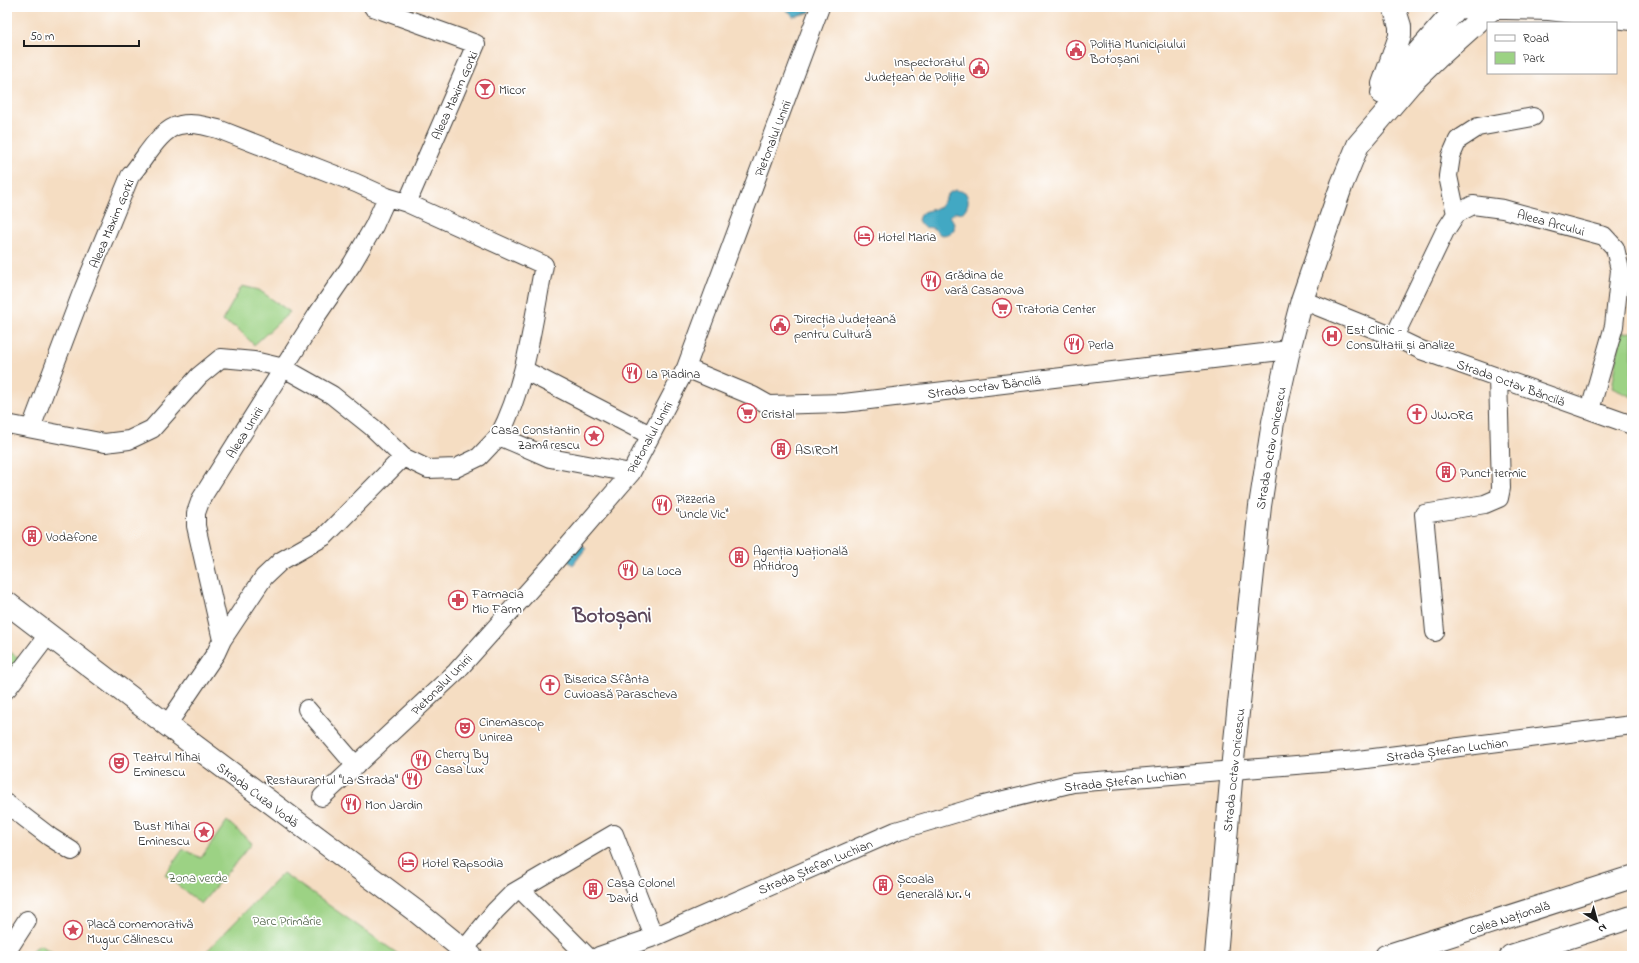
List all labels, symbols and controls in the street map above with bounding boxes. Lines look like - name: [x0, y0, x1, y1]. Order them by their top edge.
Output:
- scale bar: [24, 22, 139, 48]
- legend: [1487, 22, 1617, 74]
- text: 50 m: [30, 28, 54, 46]
- text: Road: [1523, 30, 1549, 48]
- place label: Poliția Municipiului Botoșani: [1089, 35, 1186, 69]
- public building icon: Poliția Municipiului Botoșani: [1065, 39, 1087, 61]
- street label: Aleea Maxim Gorki: [427, 48, 483, 143]
- text: Park: [1523, 50, 1545, 68]
- place label: Inspectoratul Județean de Poliție: [865, 53, 965, 87]
- public building icon: Inspectoratul Județean de Poliție: [968, 57, 990, 79]
- bar icon: Micor: [474, 78, 496, 100]
- place label: Micor: [499, 81, 527, 100]
- street label: Pietonalul Unirii: [750, 98, 797, 179]
- street label: Aleea Maxim Gorki: [85, 176, 140, 271]
- street label: Aleea Arcului: [1515, 205, 1587, 242]
- hotel icon: Hotel Maria: [853, 225, 875, 247]
- place label: Hotel Maria: [878, 228, 936, 247]
- place label: Grădina de vară Casanova: [945, 266, 1024, 300]
- restaurant icon: Grădina de vară Casanova: [920, 270, 942, 292]
- supermarket icon: Tratoria Center: [991, 297, 1013, 319]
- place label: Tratoria Center: [1016, 300, 1097, 319]
- place label: Direcția Județeană pentru Cultură: [793, 310, 896, 344]
- public building icon: Direcția Județeană pentru Cultură: [769, 314, 791, 336]
- place label: Est Clinic - Consultatii și analize: [1346, 321, 1455, 355]
- hospital icon: Est Clinic - Consultatii și analize: [1321, 325, 1343, 347]
- restaurant icon: Perla: [1063, 333, 1085, 355]
- place label: Perla: [1088, 336, 1114, 355]
- street label: Strada Octav Băncilă: [1454, 355, 1568, 412]
- restaurant icon: La Piadina: [621, 362, 643, 384]
- place label: La Piadina: [646, 365, 700, 384]
- street label: Strada Octav Băncilă: [926, 371, 1042, 404]
- street label: Strada Octav Onicescu: [1251, 386, 1292, 511]
- street label: Pietonalul Unirii: [623, 398, 678, 477]
- supermarket icon: Cristal: [736, 402, 758, 424]
- street label: Aleea Unirii: [222, 403, 269, 462]
- church icon: JW.ORG: [1406, 403, 1428, 425]
- place label: Cristal: [761, 405, 795, 424]
- place label: JW.ORG: [1431, 406, 1473, 425]
- place label: Casa Constantin Zamfirescu: [491, 421, 580, 455]
- place icon: Casa Constantin Zamfirescu: [583, 425, 605, 447]
- building icon: ASIROM: [770, 438, 792, 460]
- place label: ASIROM: [795, 441, 838, 460]
- building icon: Punct termic: [1435, 461, 1457, 483]
- place label: Punct termic: [1460, 464, 1527, 483]
- place label: Pizzeria "Uncle Vic": [676, 490, 729, 524]
- restaurant icon: Pizzeria "Uncle Vic": [651, 494, 673, 516]
- building icon: Vodafone: [21, 525, 43, 547]
- place label: Vodafone: [45, 528, 98, 547]
- place label: Agenția Națională Antidrog: [753, 542, 848, 577]
- building icon: Agenția Națională Antidrog: [728, 546, 750, 568]
- restaurant icon: La Loca: [617, 559, 639, 581]
- place label: La Loca: [642, 562, 681, 581]
- place label: Farmacia Mio Farm: [471, 585, 524, 619]
- pharmacy icon: Farmacia Mio Farm: [447, 589, 469, 611]
- district label: Botoșani: [571, 602, 652, 632]
- street label: Pietonalul Unirii: [407, 650, 477, 720]
- place label: Biserica Sfânta Cuvioasă Parascheva: [563, 670, 677, 704]
- church icon: Biserica Sfânta Cuvioasă Parascheva: [539, 674, 561, 696]
- street label: Strada Octav Onicescu: [1219, 708, 1250, 833]
- place label: Cinemascop Unirea: [479, 713, 544, 747]
- theatre icon: Cinemascop Unirea: [454, 717, 476, 739]
- street label: Strada Ștefan Luchian: [1385, 734, 1509, 767]
- place label: Cherry By Casa Lux: [435, 745, 489, 779]
- place label: Teatrul Mihai Eminescu: [133, 748, 200, 782]
- restaurant icon: Cherry By Casa Lux: [410, 749, 432, 771]
- theatre icon: Teatrul Mihai Eminescu: [108, 752, 130, 774]
- street label: Strada Cuza Vodă: [212, 758, 302, 833]
- street label: Strada Ștefan Luchian: [1063, 766, 1187, 797]
- restaurant icon: Restaurantul "La Strada": [401, 768, 423, 790]
- place label: Restaurantul "La Strada": [266, 771, 398, 790]
- restaurant icon: Mon Jardin: [340, 793, 362, 815]
- place label: Mon Jardin: [365, 796, 423, 815]
- place label: Bust Mihai Eminescu: [133, 817, 190, 851]
- place icon: Bust Mihai Eminescu: [193, 821, 215, 843]
- street label: Strada Ștefan Luchian: [755, 835, 876, 900]
- hotel icon: Hotel Rapsodia: [397, 851, 419, 873]
- place label: Hotel Rapsodia: [422, 854, 503, 873]
- park label: Zona verde: [168, 869, 228, 888]
- place label: Școala Generală Nr. 4: [897, 870, 971, 904]
- place label: Casa Colonel David: [606, 874, 675, 908]
- building icon: Școala Generală Nr. 4: [872, 874, 894, 896]
- building icon: Casa Colonel David: [582, 878, 604, 900]
- street label: Calea Națională: [1467, 896, 1553, 940]
- north arrow: [1577, 901, 1617, 941]
- park label: Parc Primărie: [253, 912, 322, 931]
- place label: Placă comemorativă Mugur Călinescu: [87, 915, 194, 950]
- place icon: Placă comemorativă Mugur Călinescu: [62, 919, 84, 941]
- text: N: [1595, 920, 1610, 937]

